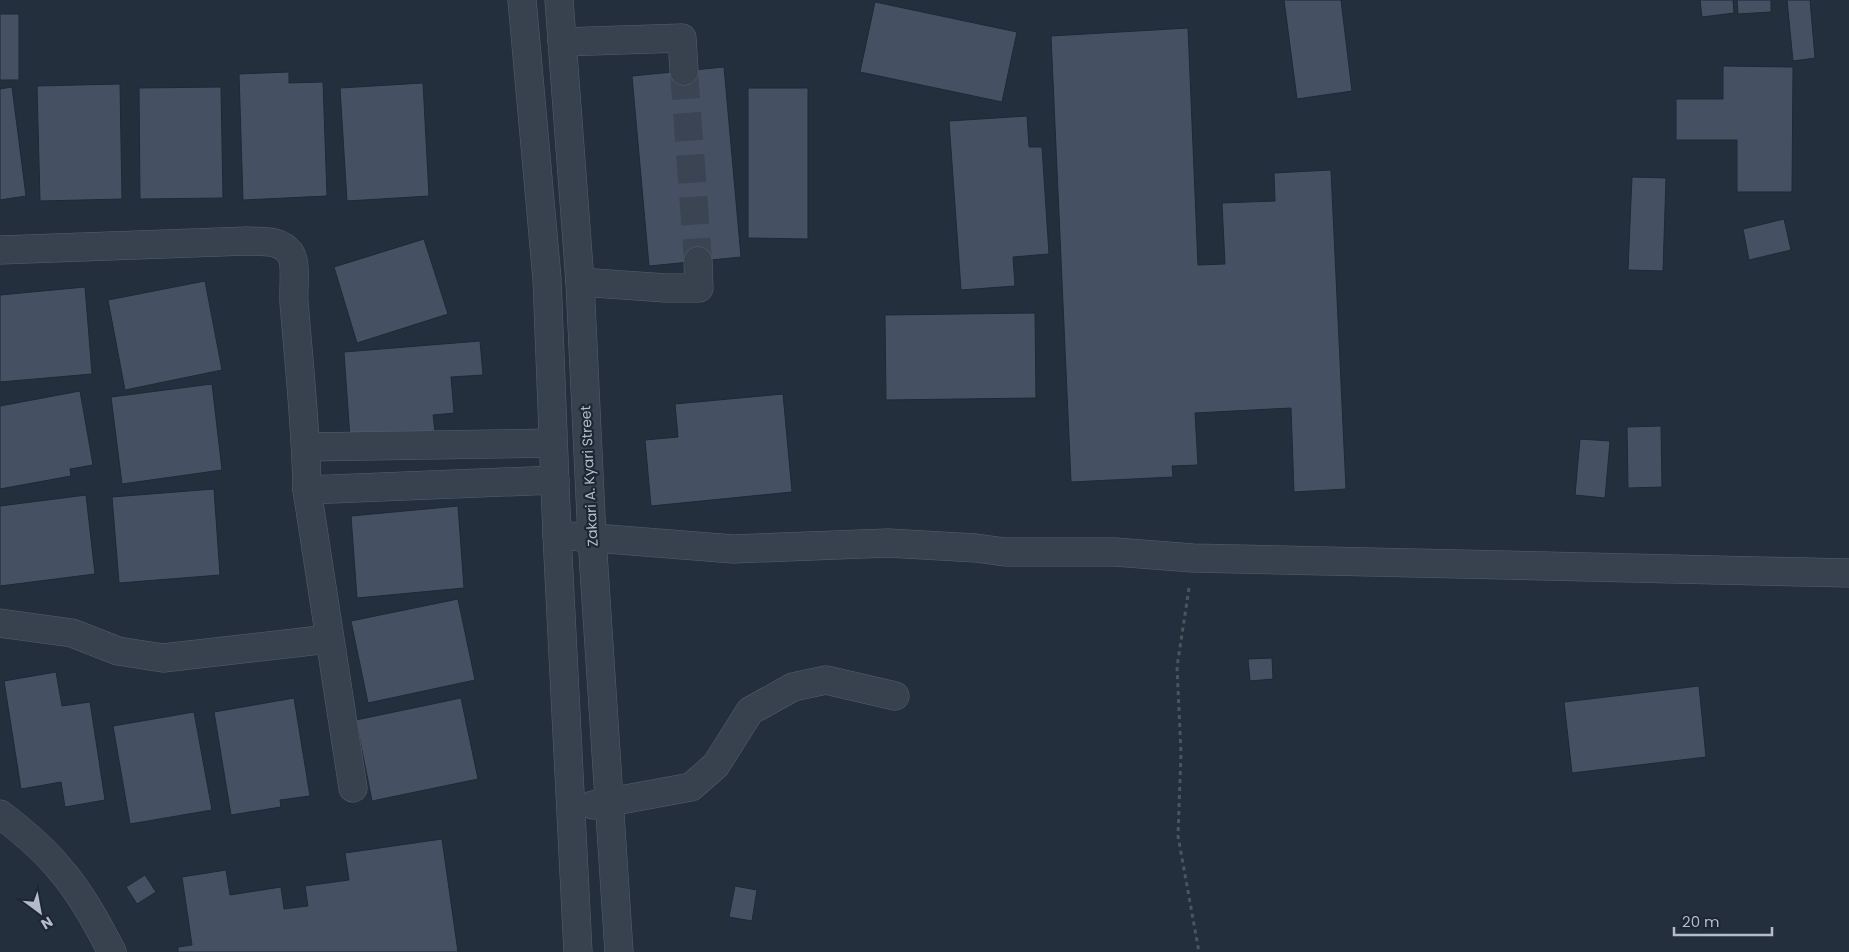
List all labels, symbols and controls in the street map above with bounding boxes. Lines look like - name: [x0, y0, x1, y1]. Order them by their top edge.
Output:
- street label: Zakari A. Kyari Street: [575, 405, 603, 547]
- north arrow: [15, 887, 65, 937]
- scale bar: [1674, 904, 1772, 936]
- text: 20 m: [1682, 911, 1720, 932]
- text: N: [37, 912, 57, 934]

